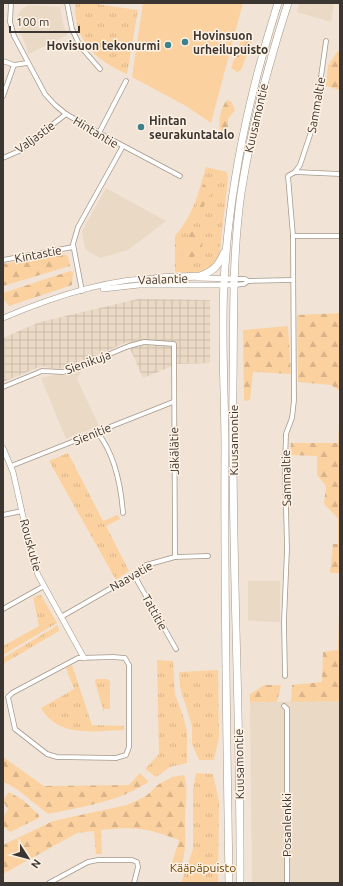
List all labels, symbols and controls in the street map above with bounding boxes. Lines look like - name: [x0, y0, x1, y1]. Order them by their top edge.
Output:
- scale bar: [10, 8, 79, 34]
- text: 100 m: [16, 15, 49, 28]
- place label: Hovinsuon urheilupuisto: [193, 29, 268, 56]
- marker: Hovinsuon urheilupuisto: [180, 37, 190, 47]
- place label: Hovisuon tekonurmi: [47, 39, 160, 52]
- marker: Hovisuon tekonurmi: [163, 40, 173, 50]
- street label: Sammaltie: [305, 76, 327, 134]
- street label: Kuusamontie: [242, 82, 270, 154]
- street label: Hintantie: [71, 114, 121, 150]
- place label: Hintan seurakuntatalo: [149, 114, 235, 141]
- street label: Valjastie: [13, 118, 57, 156]
- marker: Hintan seurakuntatalo: [136, 122, 146, 132]
- street label: Kintastie: [13, 243, 63, 265]
- street label: Vaalantie: [138, 272, 188, 286]
- street label: Sienikuja: [63, 348, 113, 376]
- street label: Kuusamontie: [227, 405, 240, 475]
- street label: Sienitie: [71, 421, 113, 447]
- street label: Jäkälätie: [167, 427, 181, 475]
- street label: Sammaltie: [279, 450, 293, 506]
- street label: Rouskutie: [18, 517, 44, 573]
- street label: Naavatie: [107, 559, 155, 593]
- street label: Tattitie: [140, 592, 170, 632]
- street label: Kuusamontie: [232, 728, 246, 800]
- street label: Posanlenkki: [280, 793, 293, 857]
- north arrow: [8, 838, 48, 878]
- text: N: [29, 857, 43, 871]
- park label: Kääpäpuisto: [170, 861, 236, 874]

